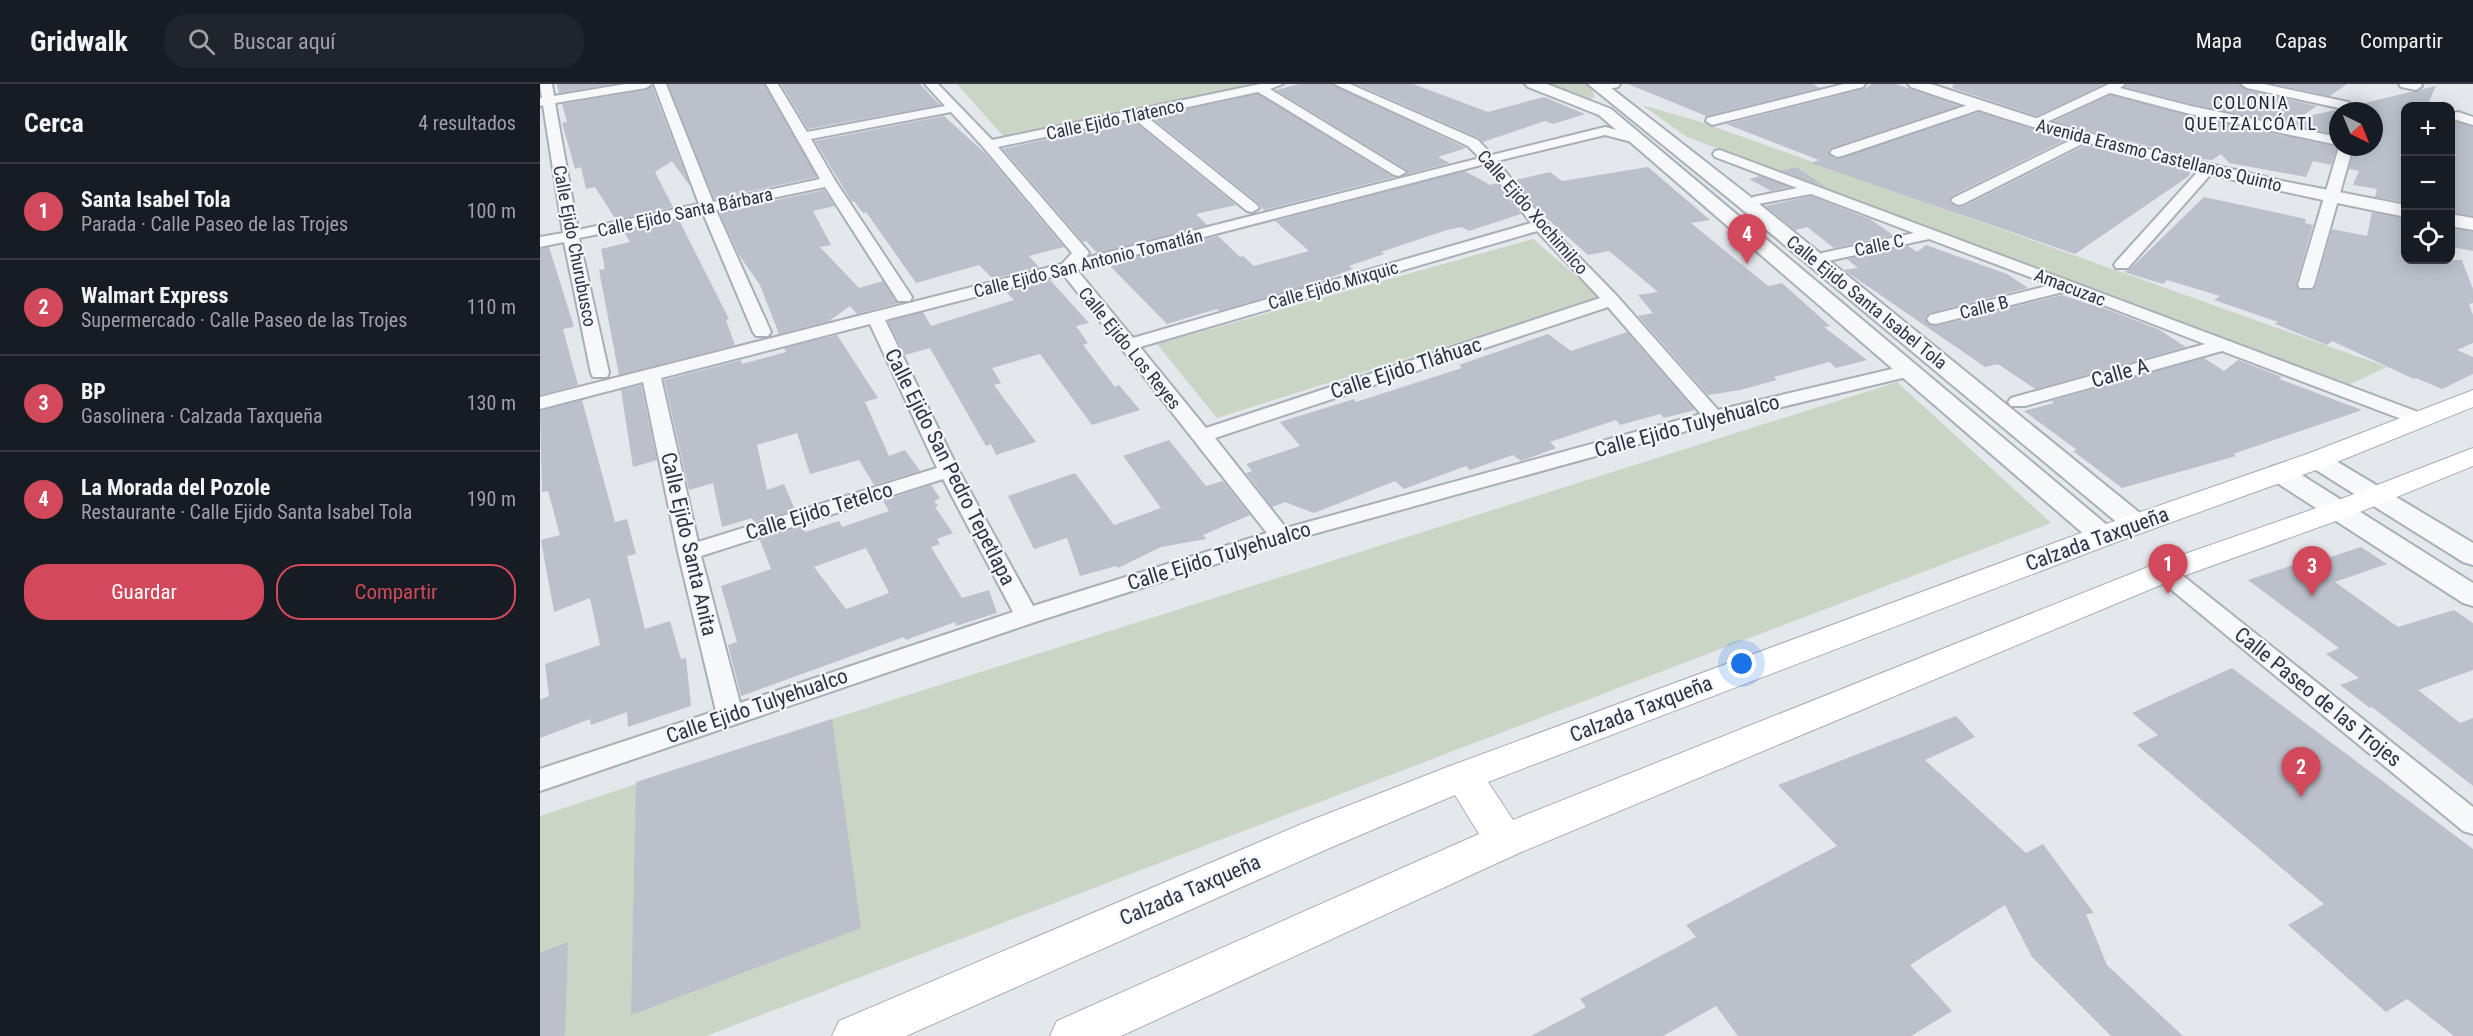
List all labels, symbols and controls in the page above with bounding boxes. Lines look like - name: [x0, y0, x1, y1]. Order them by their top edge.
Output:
- search box: [164, 14, 584, 68]
- text: Gridwalk: [30, 25, 128, 58]
- icon: search: [185, 25, 218, 58]
- text: Buscar aquí: [233, 29, 335, 54]
- text: Mapa: [2196, 29, 2242, 53]
- text: Capas: [2275, 29, 2327, 53]
- text: Compartir: [2360, 29, 2443, 53]
- district label: COLONIA QUETZALCÓATL: [2184, 92, 2318, 134]
- street label: Calle Ejido Tlatenco: [1044, 94, 1186, 144]
- north arrow: [2329, 102, 2383, 156]
- map controls: [2401, 102, 2455, 264]
- button: +: [2401, 102, 2455, 156]
- text: Cerca: [24, 108, 84, 138]
- text: 4 resultados: [418, 111, 516, 135]
- street label: Avenida Erasmo Castellanos Quinto: [2034, 114, 2284, 196]
- street label: Calle Ejido Xochimilco: [1473, 146, 1593, 278]
- button: −: [2401, 156, 2455, 210]
- street label: Calle Ejido Churubusco: [549, 164, 601, 328]
- street label: Calle Ejido Santa Bárbara: [595, 183, 775, 241]
- text: Santa Isabel Tola: [81, 187, 231, 212]
- text: 1: [38, 199, 49, 223]
- text: 100 m: [467, 199, 516, 223]
- button: locate: [2401, 210, 2455, 264]
- text: Parada · Calle Paseo de las Trojes: [81, 212, 348, 236]
- pin: 4: [1728, 214, 1766, 264]
- street label: Calle Ejido San Antonio Tomatlán: [971, 224, 1205, 302]
- street label: Calle C: [1852, 230, 1906, 260]
- street label: Calle Ejido Santa Isabel Tola: [1782, 231, 1952, 373]
- street label: Calle Ejido Mixquic: [1265, 256, 1401, 314]
- street label: Amacuzac: [2031, 264, 2109, 310]
- text: Walmart Express: [81, 283, 229, 308]
- street label: Calle Ejido Los Reyes: [1074, 283, 1186, 413]
- street label: Calle B: [1957, 291, 2011, 323]
- text: 2: [38, 295, 49, 319]
- text: 110 m: [467, 295, 516, 319]
- text: Supermercado · Calle Paseo de las Trojes: [81, 308, 407, 332]
- street label: Calle Ejido Tláhuac: [1327, 332, 1485, 404]
- street label: Calle Ejido San Pedro Tepetlapa: [880, 345, 1020, 589]
- street label: Calle A: [2089, 353, 2151, 393]
- text: BP: [81, 379, 106, 404]
- street label: Calle Ejido Tulyehualco: [1592, 390, 1782, 462]
- text: 3: [38, 391, 49, 415]
- text: 130 m: [467, 391, 516, 415]
- text: Gasolinera · Calzada Taxqueña: [81, 404, 323, 428]
- street label: Calle Ejido Santa Anita: [656, 450, 722, 638]
- text: La Morada del Pozole: [81, 475, 270, 500]
- street label: Calle Ejido Tetelco: [743, 477, 895, 545]
- text: 4: [38, 487, 49, 511]
- text: 190 m: [467, 487, 516, 511]
- text: Restaurante · Calle Ejido Santa Isabel Tola: [81, 500, 412, 524]
- street label: Calzada Taxqueña: [2022, 502, 2172, 576]
- street label: Calle Ejido Tulyehualco: [1124, 517, 1314, 595]
- pin: 1: [2148, 544, 2188, 594]
- pin: 3: [2292, 546, 2332, 596]
- button: Guardar: [24, 564, 264, 620]
- button: Compartir: [276, 564, 516, 620]
- street label: Calle Paseo de las Trojes: [2230, 622, 2406, 772]
- your location: [1727, 649, 1756, 678]
- street label: Calle Ejido Tulyehualco: [663, 664, 851, 748]
- street label: Calzada Taxqueña: [1566, 671, 1716, 747]
- pin: 2: [2282, 748, 2320, 797]
- street label: Calzada Taxqueña: [1116, 850, 1264, 930]

